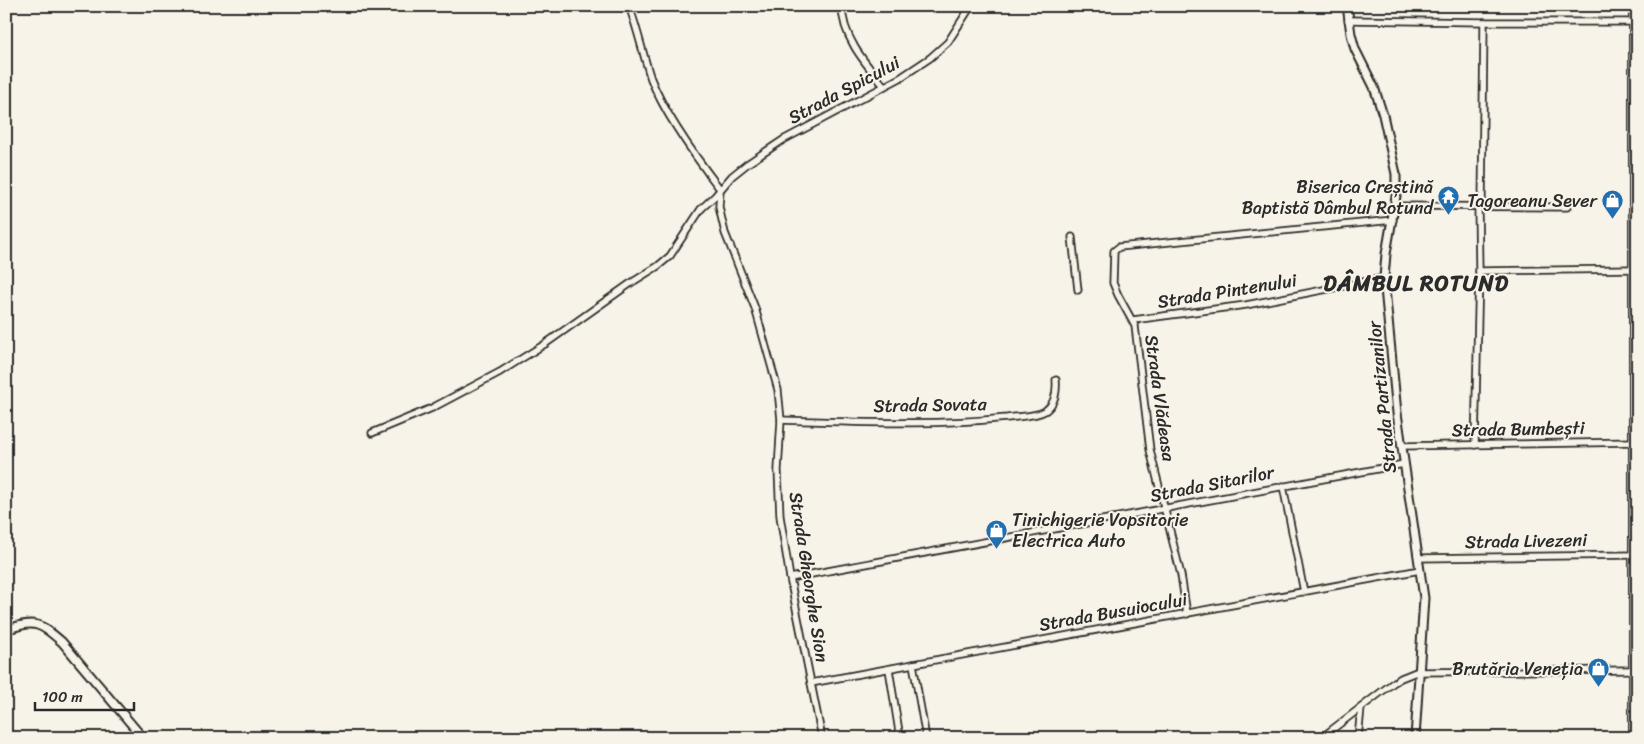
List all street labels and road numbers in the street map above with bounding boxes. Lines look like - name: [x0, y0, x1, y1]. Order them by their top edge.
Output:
- street label: Strada Spicului: [782, 47, 907, 133]
- street label: Strada Pintenului: [1155, 264, 1300, 318]
- street label: Strada Partizanilor: [1358, 318, 1406, 475]
- street label: Strada Vlădeasa: [1135, 333, 1185, 464]
- street label: Strada Sovata: [873, 388, 988, 422]
- street label: Strada Bumbești: [1451, 412, 1586, 446]
- street label: Strada Sitarilor: [1147, 456, 1278, 512]
- street label: Strada Gheorghe Sion: [780, 489, 838, 665]
- street label: Strada Livezeni: [1465, 524, 1588, 558]
- street label: Strada Busuiocului: [1036, 583, 1191, 641]

